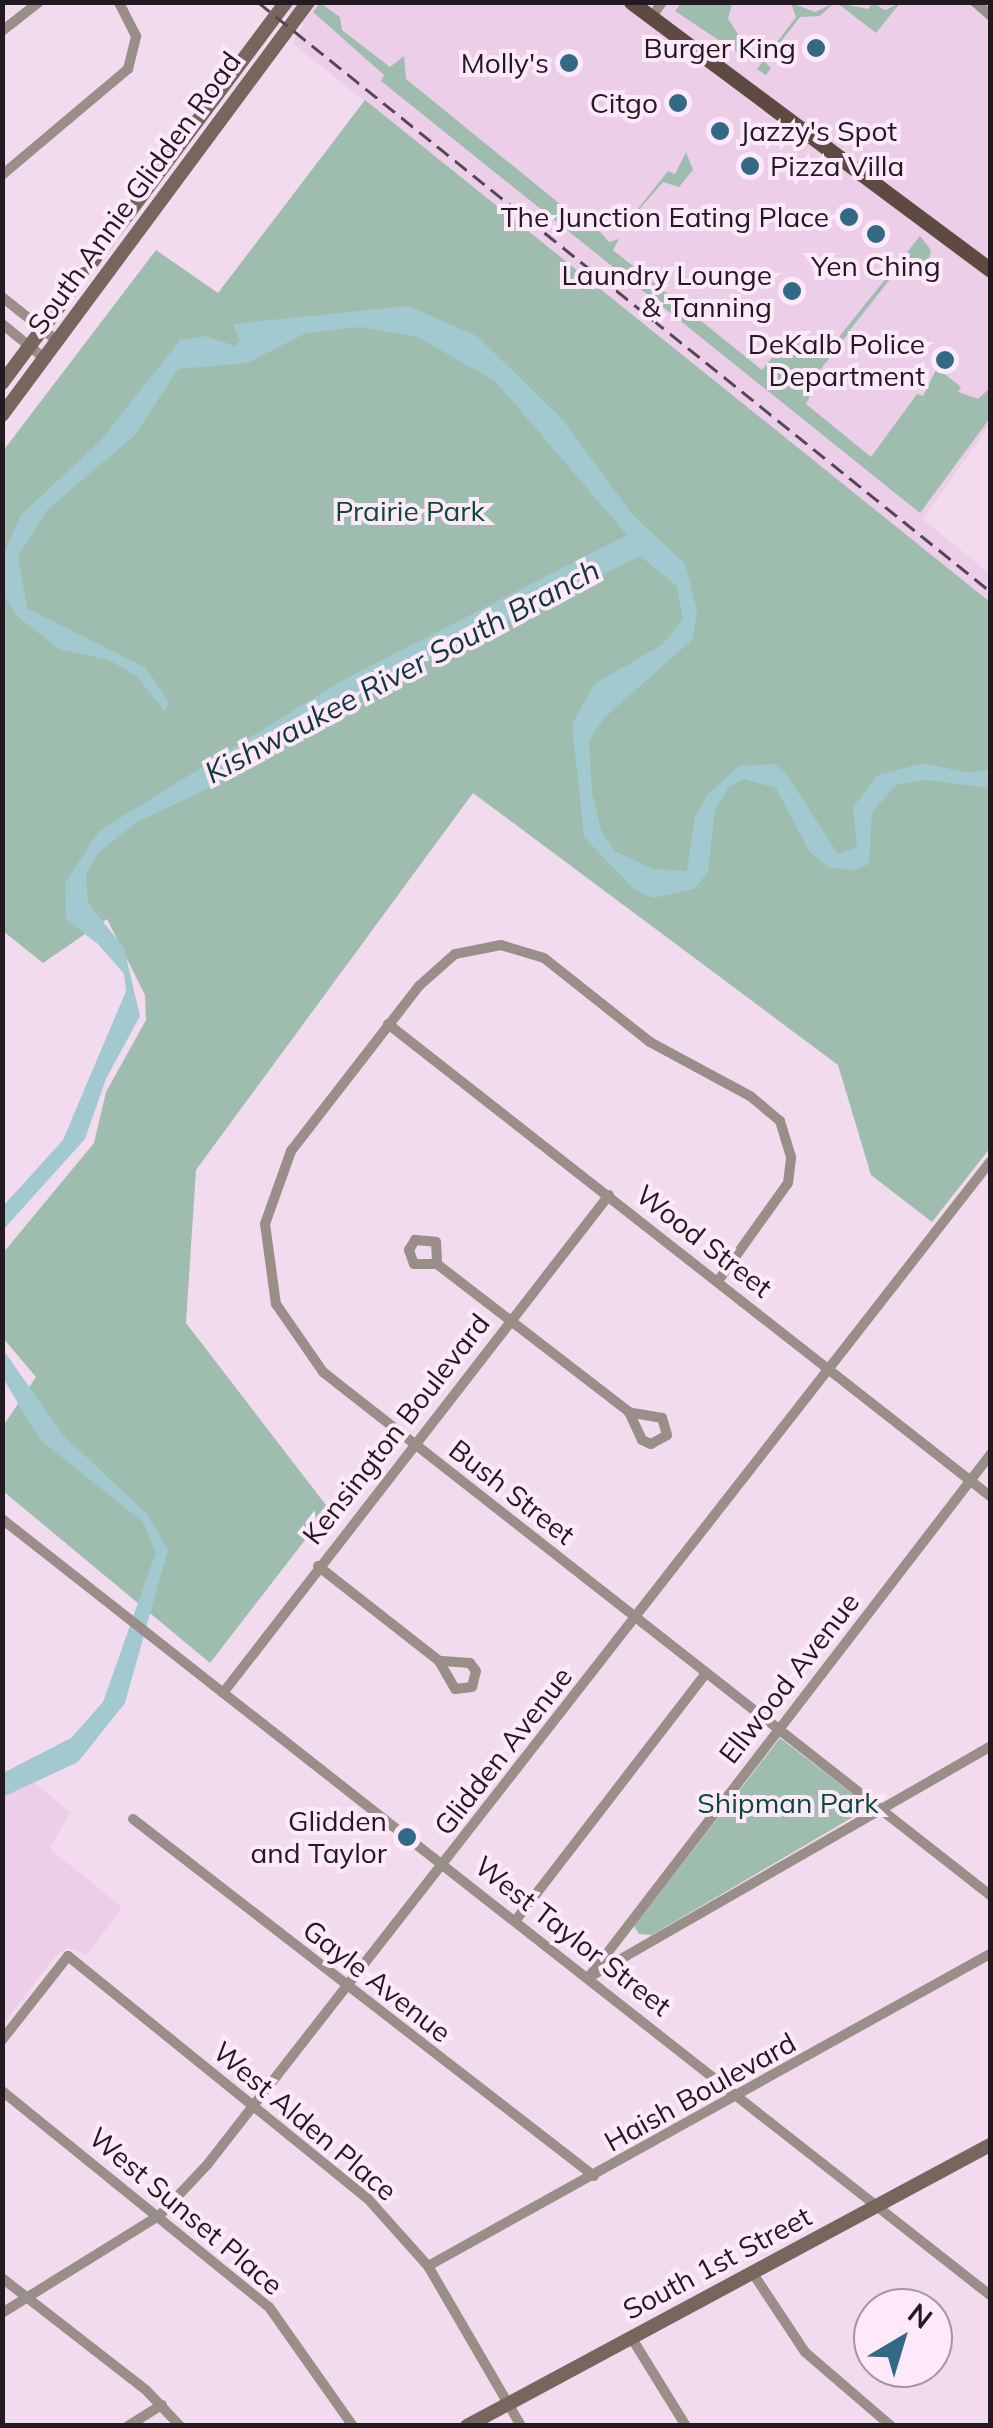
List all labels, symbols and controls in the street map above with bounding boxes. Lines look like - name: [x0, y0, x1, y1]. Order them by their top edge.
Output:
- place label: Burger King: [644, 31, 796, 65]
- marker: Burger King: [805, 37, 827, 59]
- street label: South Annie Glidden Road: [20, 45, 248, 341]
- place label: Molly's: [461, 46, 549, 80]
- marker: Molly's: [558, 52, 580, 74]
- place label: Citgo: [590, 86, 658, 120]
- marker: Citgo: [667, 92, 689, 114]
- place label: Jazzy's Spot: [740, 114, 897, 148]
- marker: Jazzy's Spot: [709, 120, 731, 142]
- place label: Pizza Villa: [770, 149, 904, 183]
- marker: Pizza Villa: [739, 155, 761, 177]
- place label: The Junction Eating Place: [501, 200, 829, 234]
- marker: The Junction Eating Place: [838, 206, 860, 228]
- marker: Yen Ching: [865, 223, 887, 245]
- place label: Yen Ching: [811, 249, 941, 283]
- place label: Laundry Lounge & Tanning: [562, 258, 772, 324]
- marker: Laundry Lounge & Tanning: [781, 280, 803, 302]
- place label: DeKalb Police Department: [748, 327, 925, 393]
- marker: DeKalb Police Department: [934, 349, 956, 371]
- park label: Prairie Park: [335, 494, 485, 528]
- water label: Kishwaukee River South Branch: [198, 551, 606, 791]
- street label: Wood Street: [629, 1178, 779, 1304]
- street label: Kensington Boulevard: [296, 1307, 496, 1551]
- street label: Bush Street: [442, 1433, 582, 1551]
- street label: Ellwood Avenue: [712, 1586, 866, 1770]
- street label: Glidden Avenue: [427, 1660, 579, 1842]
- park label: Shipman Park: [697, 1786, 879, 1820]
- place label: Glidden and Taylor: [251, 1804, 387, 1870]
- marker: Glidden and Taylor: [396, 1826, 418, 1848]
- street label: West Taylor Street: [468, 1849, 678, 2023]
- street label: Gayle Avenue: [296, 1913, 458, 2049]
- street label: Haish Boulevard: [598, 2026, 802, 2158]
- street label: West Alden Place: [206, 2035, 404, 2207]
- street label: West Sunset Place: [82, 2120, 290, 2302]
- street label: South 1st Street: [617, 2199, 817, 2327]
- north arrow: [853, 2288, 953, 2388]
- text: N: [901, 2295, 940, 2336]

